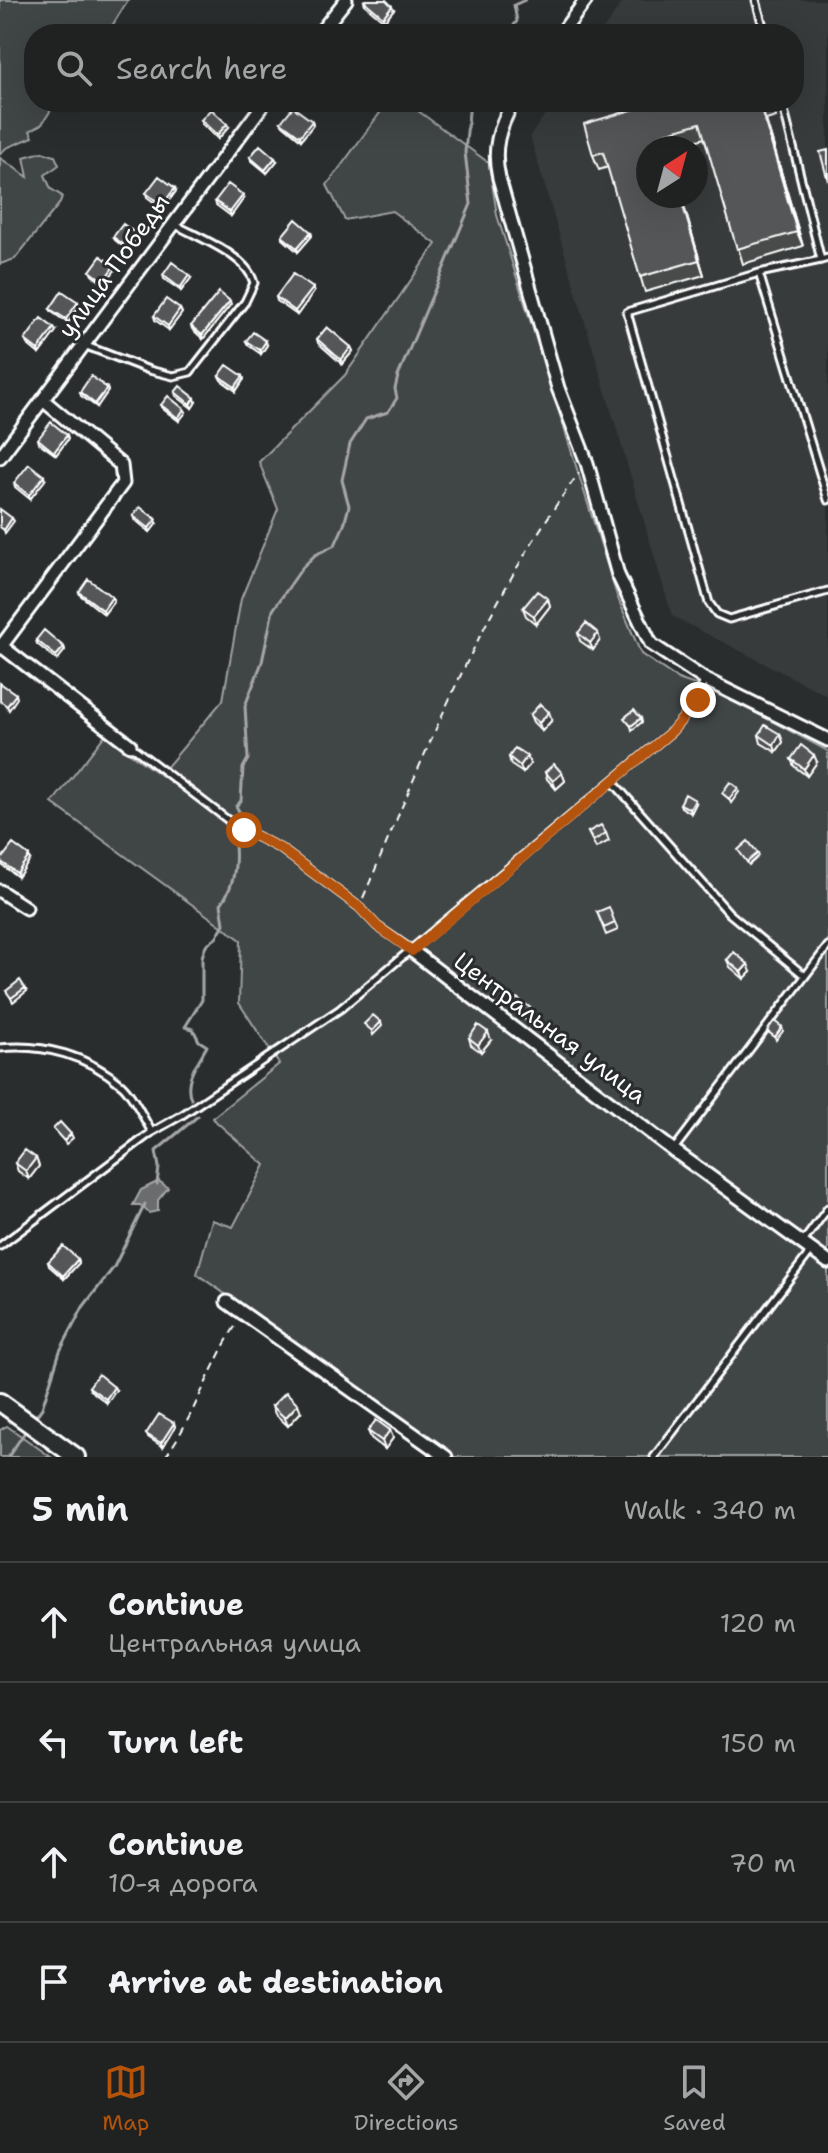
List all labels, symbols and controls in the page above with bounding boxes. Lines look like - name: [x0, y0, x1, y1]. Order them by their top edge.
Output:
- search box: [24, 24, 804, 112]
- icon: search: [52, 46, 96, 90]
- text: Search here: [116, 48, 287, 89]
- north arrow: [636, 136, 708, 208]
- street label: улица Победы: [51, 188, 177, 344]
- route end: [680, 682, 716, 718]
- route start: [226, 812, 262, 848]
- street label: Центральная улица: [447, 945, 653, 1111]
- text: 5 min: [32, 1486, 129, 1532]
- text: Walk · 340 m: [623, 1492, 796, 1527]
- text: Continue: [108, 1584, 244, 1625]
- icon: ahead: [32, 1600, 76, 1644]
- text: 120 m: [720, 1605, 796, 1640]
- text: Центральная улица: [108, 1625, 361, 1660]
- icon: left: [32, 1720, 76, 1764]
- text: Turn left: [108, 1722, 243, 1763]
- text: 150 m: [720, 1725, 796, 1760]
- text: Continue: [108, 1824, 244, 1865]
- icon: ahead: [32, 1840, 76, 1884]
- text: 70 m: [729, 1845, 796, 1880]
- text: 10-я дорога: [108, 1865, 258, 1900]
- icon: arrive: [32, 1960, 76, 2004]
- text: Arrive at destination: [108, 1962, 443, 2003]
- tab: Map: [102, 2060, 149, 2137]
- tab: Directions: [354, 2060, 459, 2137]
- tab: Saved: [663, 2060, 726, 2137]

